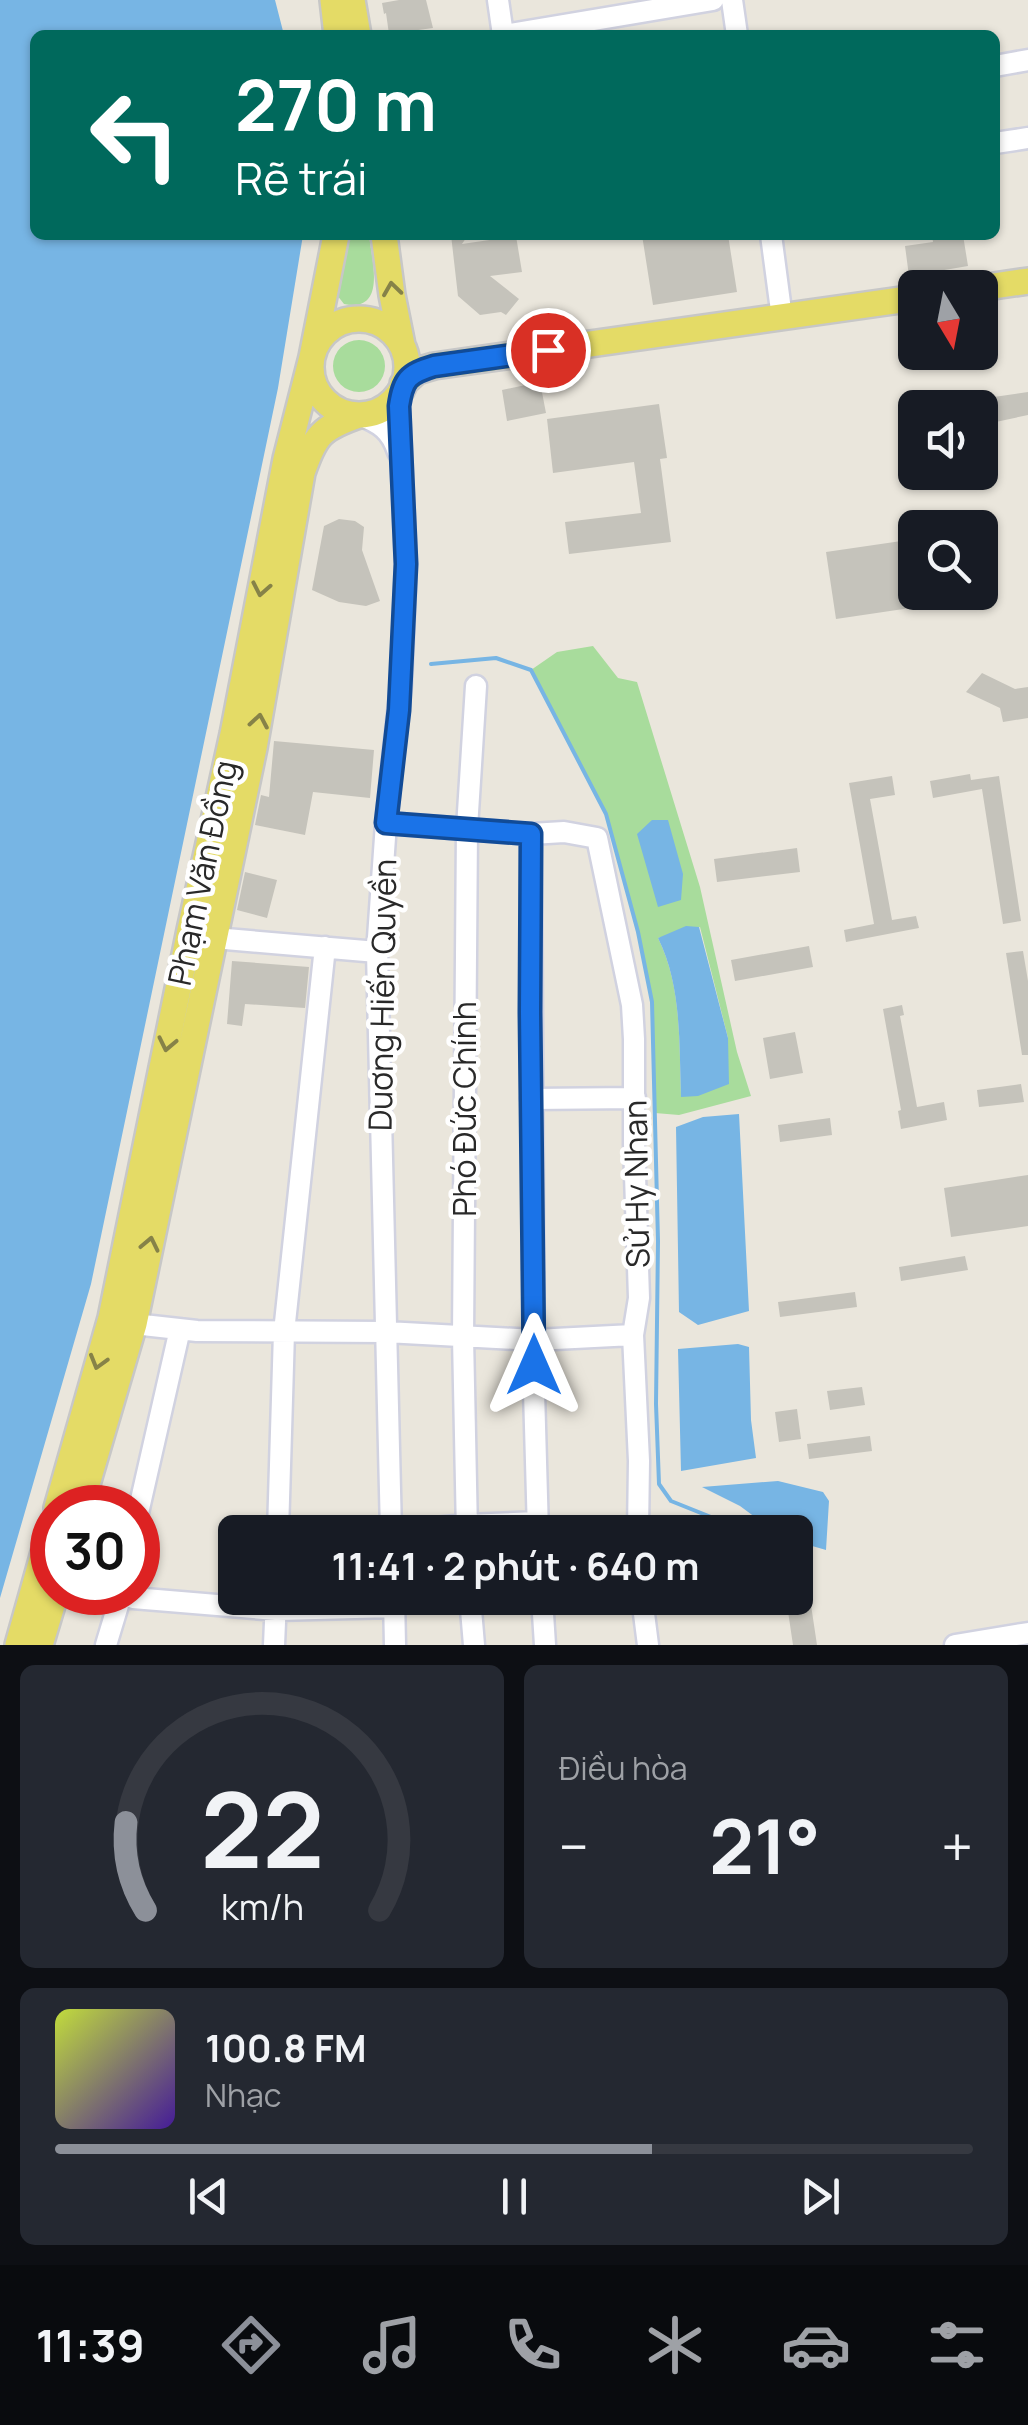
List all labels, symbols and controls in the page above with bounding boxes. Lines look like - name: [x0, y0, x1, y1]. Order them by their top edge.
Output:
- text: 270 m: [235, 56, 437, 152]
- icon: left: [70, 70, 200, 200]
- text: Rẽ trái: [235, 147, 368, 209]
- north arrow: [898, 270, 998, 370]
- map controls: [898, 270, 998, 610]
- one-way arrow: [382, 281, 403, 297]
- pin: [506, 308, 591, 393]
- icon: arrive: [521, 323, 576, 378]
- button: sound: [898, 390, 998, 490]
- button: search: [898, 510, 998, 610]
- one-way arrow: [251, 580, 272, 597]
- one-way arrow: [248, 712, 269, 729]
- street label: Phạm Văn Đồng: [157, 756, 247, 989]
- street label: Duơng Hiến Quyền: [358, 858, 406, 1132]
- street label: Phó Đức Chính: [442, 1001, 486, 1217]
- one-way arrow: [157, 1035, 178, 1052]
- street label: Sử Hy Nhan: [613, 1100, 659, 1268]
- one-way arrow: [139, 1236, 160, 1253]
- position arrow: [482, 1313, 586, 1417]
- one-way arrow: [89, 1352, 110, 1370]
- speed limit sign: 30: [30, 1485, 160, 1615]
- text: 11:41 · 2 phút · 640 m: [332, 1539, 699, 1591]
- text: Điều hòa: [559, 1746, 688, 1790]
- text: 22: [200, 1757, 324, 1899]
- text: 21°: [709, 1794, 821, 1897]
- text: −: [559, 1808, 589, 1884]
- text: +: [941, 1808, 973, 1884]
- text: km/h: [220, 1882, 304, 1931]
- text: 100.8 FM: [205, 2021, 366, 2073]
- text: Nhạc: [205, 2073, 281, 2117]
- icon: previous: [181, 2169, 236, 2224]
- icon: pause: [487, 2169, 542, 2224]
- icon: next: [793, 2169, 848, 2224]
- icon: directions: [216, 2310, 286, 2380]
- icon: music: [357, 2310, 427, 2380]
- icon: phone: [498, 2310, 568, 2380]
- icon: climate: [640, 2310, 710, 2380]
- icon: car: [781, 2310, 851, 2380]
- icon: filters: [922, 2310, 992, 2380]
- text: 11:39: [36, 2314, 145, 2376]

